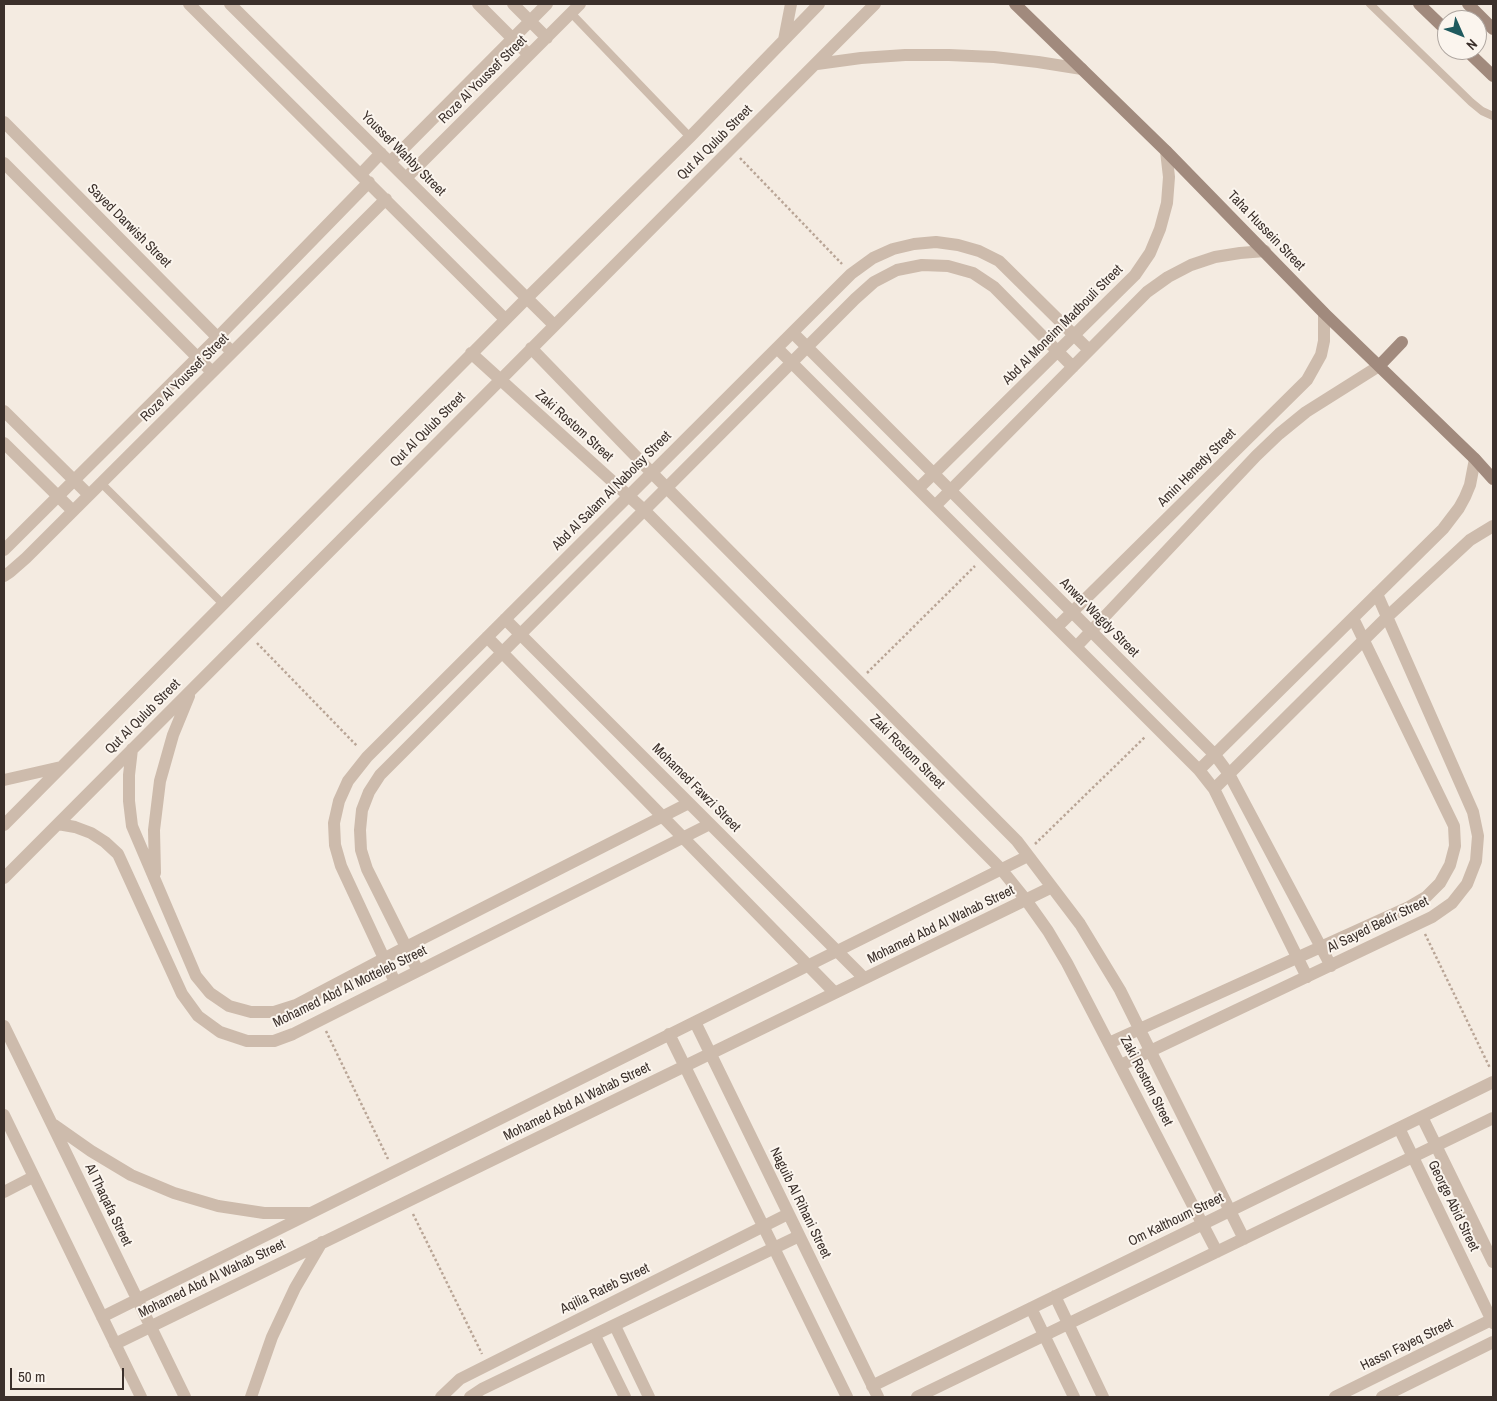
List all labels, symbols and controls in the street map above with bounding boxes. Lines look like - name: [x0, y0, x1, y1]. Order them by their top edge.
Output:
- north arrow: [1437, 10, 1487, 60]
- street label: Roze Al Youssef Street: [435, 32, 531, 128]
- text: N: [1463, 35, 1481, 54]
- street label: Qut Al Qulub Street: [674, 102, 756, 184]
- street label: Youssef Wahby Street: [357, 108, 449, 200]
- street label: Sayed Darwish Street: [84, 181, 174, 271]
- street label: Taha Hussein Street: [1224, 188, 1308, 274]
- street label: Abd Al Moneim Madbouli Street: [1000, 262, 1126, 388]
- street label: Roze Al Youssef Street: [137, 330, 233, 426]
- street label: Zaki Rostom Street: [532, 387, 616, 465]
- street label: Qut Al Qulub Street: [387, 389, 469, 471]
- street label: Amin Henedy Street: [1155, 426, 1239, 510]
- street label: Abd Al Salam Al Nabolsy Street: [549, 428, 675, 554]
- street label: Anwar Wagdy Street: [1056, 575, 1142, 661]
- street label: Qut Al Qulub Street: [102, 676, 184, 758]
- street label: Zaki Rostom Street: [866, 711, 948, 793]
- street label: Mohamed Fawzi Street: [648, 740, 744, 836]
- street label: Mohamed Abd Al Wahab Street: [865, 882, 1017, 968]
- street label: Al Sayed Bedir Street: [1325, 893, 1431, 957]
- street label: Mohamed Abd Al Motteleb Street: [270, 942, 430, 1032]
- street label: Zaki Rostom Street: [1116, 1033, 1176, 1129]
- street label: Mohamed Abd Al Wahab Street: [501, 1059, 653, 1145]
- street label: Naguib Al Rihani Street: [766, 1145, 834, 1261]
- street label: George Abid Street: [1424, 1158, 1482, 1254]
- street label: Al Thaqafa Street: [81, 1161, 135, 1249]
- street label: Om Kalthoum Street: [1126, 1190, 1226, 1250]
- street label: Mohamed Abd Al Wahab Street: [136, 1236, 288, 1322]
- street label: Aqilia Rateb Street: [558, 1260, 652, 1318]
- street label: Hassn Fayeq Street: [1358, 1315, 1456, 1375]
- scale bar: [12, 1358, 126, 1390]
- text: 50 m: [18, 1366, 45, 1387]

